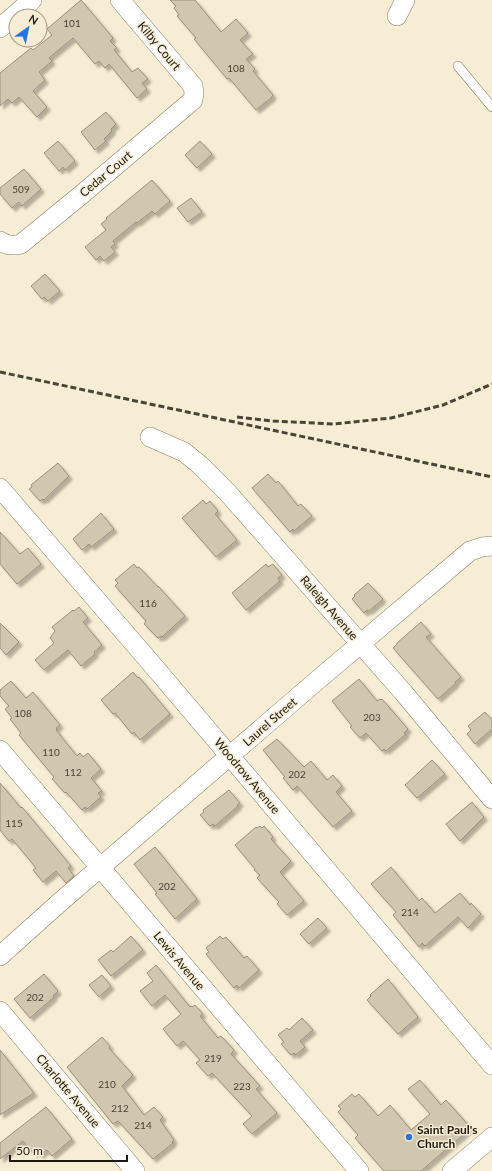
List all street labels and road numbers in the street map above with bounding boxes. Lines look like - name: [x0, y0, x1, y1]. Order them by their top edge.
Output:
- street label: Kilby Court: [135, 18, 185, 74]
- street label: Cedar Court: [76, 147, 136, 200]
- street label: Raleigh Avenue: [297, 572, 362, 643]
- street label: Laurel Street: [240, 694, 300, 749]
- street label: Woodrow Avenue: [211, 735, 284, 817]
- street label: Lewis Avenue: [151, 928, 208, 993]
- street label: Charlotte Avenue: [33, 1051, 104, 1131]

